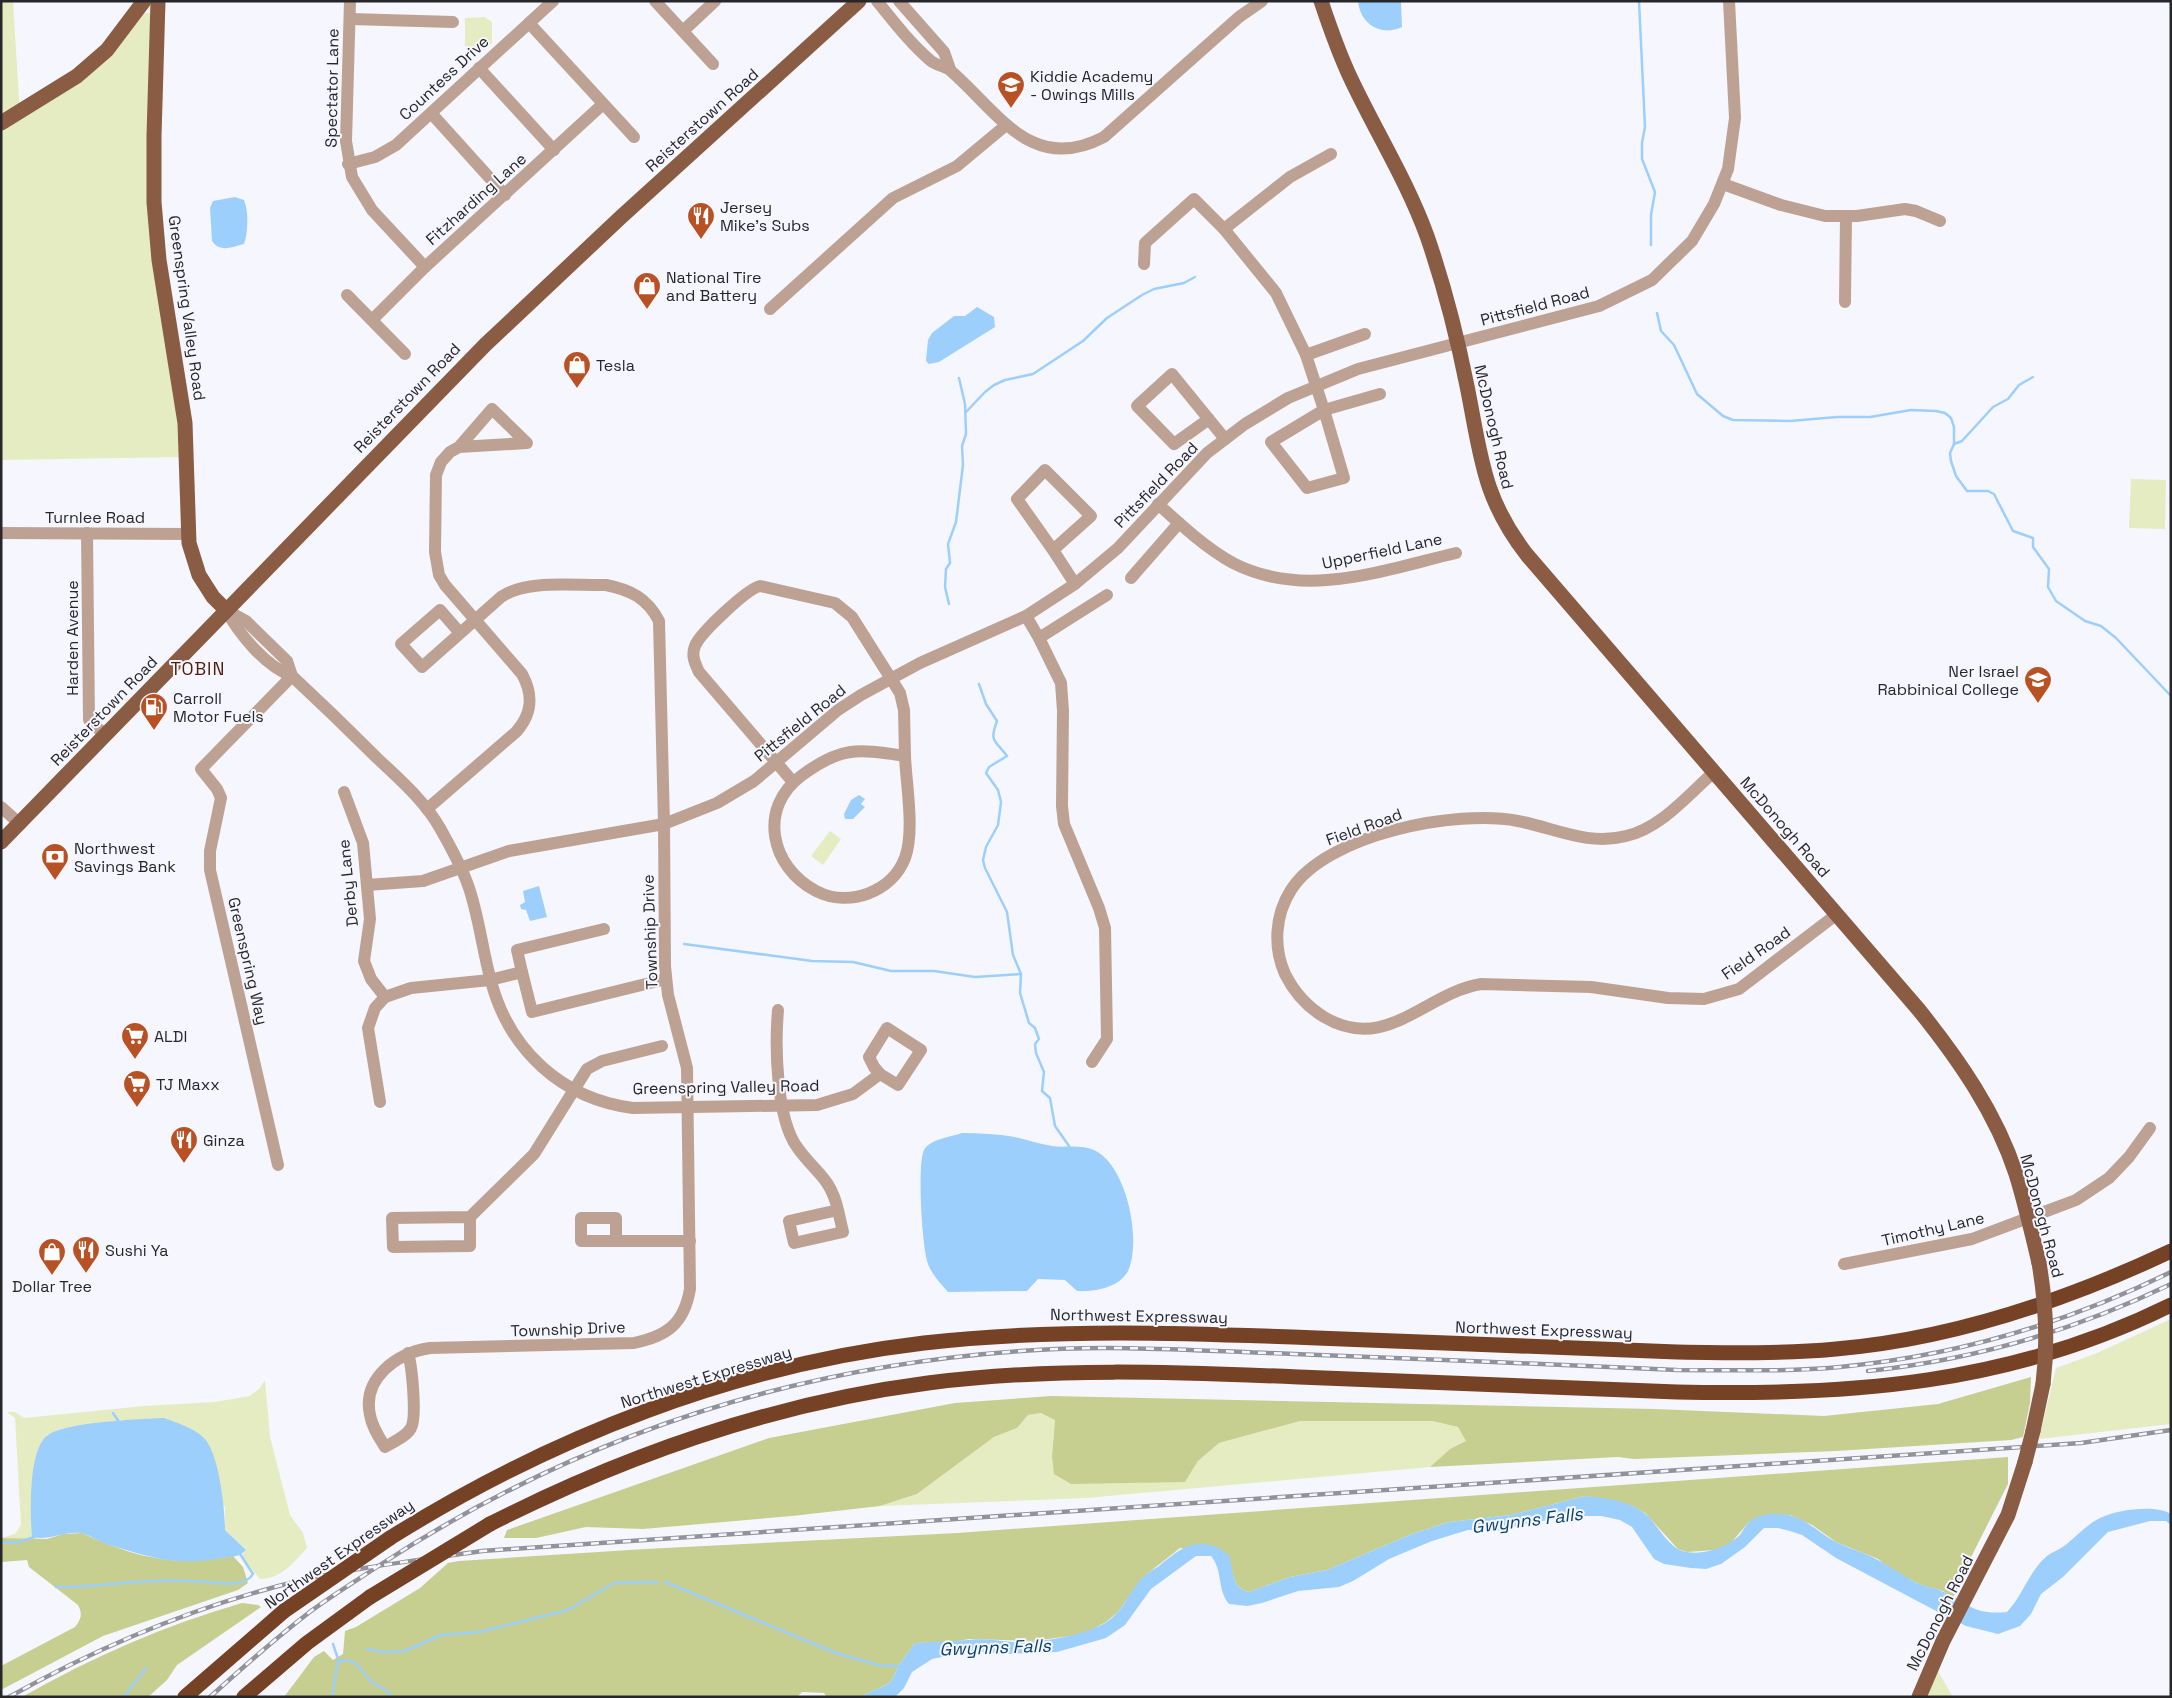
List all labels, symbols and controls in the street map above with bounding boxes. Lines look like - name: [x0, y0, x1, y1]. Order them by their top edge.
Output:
- street label: Spectator Lane: [320, 28, 344, 148]
- street label: Countess Drive: [395, 31, 493, 125]
- street label: Reisterstown Road: [641, 64, 763, 176]
- place label: Kiddie Academy - Owings Mills: [1030, 66, 1153, 105]
- school or university icon: Kiddie Academy - Owings Mills: [996, 70, 1026, 109]
- street label: Fitzharding Lane: [421, 148, 531, 250]
- place label: Jersey Mike's Subs: [720, 197, 810, 236]
- restaurant icon: Jersey Mike's Subs: [686, 201, 716, 240]
- street label: Greenspring Valley Road: [164, 214, 210, 402]
- place label: National Tire and Battery: [666, 267, 762, 306]
- shop icon: National Tire and Battery: [632, 271, 662, 310]
- street label: Pittsfield Road: [1478, 281, 1592, 331]
- street label: Reisterstown Road: [349, 338, 465, 458]
- shop icon: Tesla: [562, 350, 592, 389]
- place label: Tesla: [596, 355, 635, 376]
- street label: McDonogh Road: [1469, 363, 1519, 491]
- street label: Pittsfield Road: [1110, 437, 1202, 533]
- street label: Turnlee Road: [45, 507, 145, 528]
- street label: Upperfield Lane: [1320, 528, 1444, 574]
- street label: Harden Avenue: [62, 580, 83, 696]
- street label: Reisterstown Road: [46, 651, 162, 771]
- district label: TOBIN: [171, 657, 225, 680]
- place label: Ner Israel Rabbinical College: [1877, 661, 2019, 700]
- school or university icon: Ner Israel Rabbinical College: [2023, 665, 2053, 704]
- street label: Pittsfield Road: [750, 680, 850, 766]
- place label: Carroll Motor Fuels: [173, 688, 264, 727]
- fuel station icon: Carroll Motor Fuels: [139, 692, 169, 731]
- street label: McDonogh Road: [1735, 772, 1835, 882]
- street label: Field Road: [1323, 804, 1405, 850]
- place label: Northwest Savings Bank: [74, 838, 176, 877]
- street label: Derby Lane: [333, 838, 363, 928]
- bank icon: Northwest Savings Bank: [40, 842, 70, 881]
- street label: Township Drive: [637, 874, 663, 990]
- street label: Greenspring Way: [223, 895, 273, 1027]
- street label: Field Road: [1717, 922, 1795, 984]
- supermarket icon: ALDI: [120, 1021, 150, 1060]
- place label: ALDI: [154, 1026, 187, 1047]
- supermarket icon: TJ Maxx: [122, 1069, 152, 1108]
- place label: TJ Maxx: [156, 1074, 220, 1095]
- street label: Greenspring Valley Road: [632, 1075, 820, 1099]
- restaurant icon: Ginza: [169, 1125, 199, 1164]
- place label: Ginza: [203, 1130, 245, 1151]
- street label: McDonogh Road: [2015, 1152, 2069, 1280]
- street label: Timothy Lane: [1880, 1207, 1986, 1251]
- restaurant icon: Sushi Ya: [71, 1235, 101, 1274]
- shop icon: Dollar Tree: [37, 1237, 67, 1276]
- place label: Sushi Ya: [105, 1240, 168, 1261]
- place label: Dollar Tree: [12, 1276, 92, 1297]
- street label: Northwest Expressway: [1050, 1304, 1228, 1328]
- street label: Township Drive: [510, 1316, 626, 1342]
- street label: Northwest Expressway: [1455, 1316, 1633, 1344]
- street label: Northwest Expressway: [618, 1341, 794, 1413]
- street label: Northwest Expressway: [260, 1494, 418, 1614]
- water label: Gwynns Falls: [1470, 1502, 1584, 1538]
- street label: McDonogh Road: [1902, 1552, 1978, 1674]
- water label: Gwynns Falls: [939, 1634, 1052, 1660]

